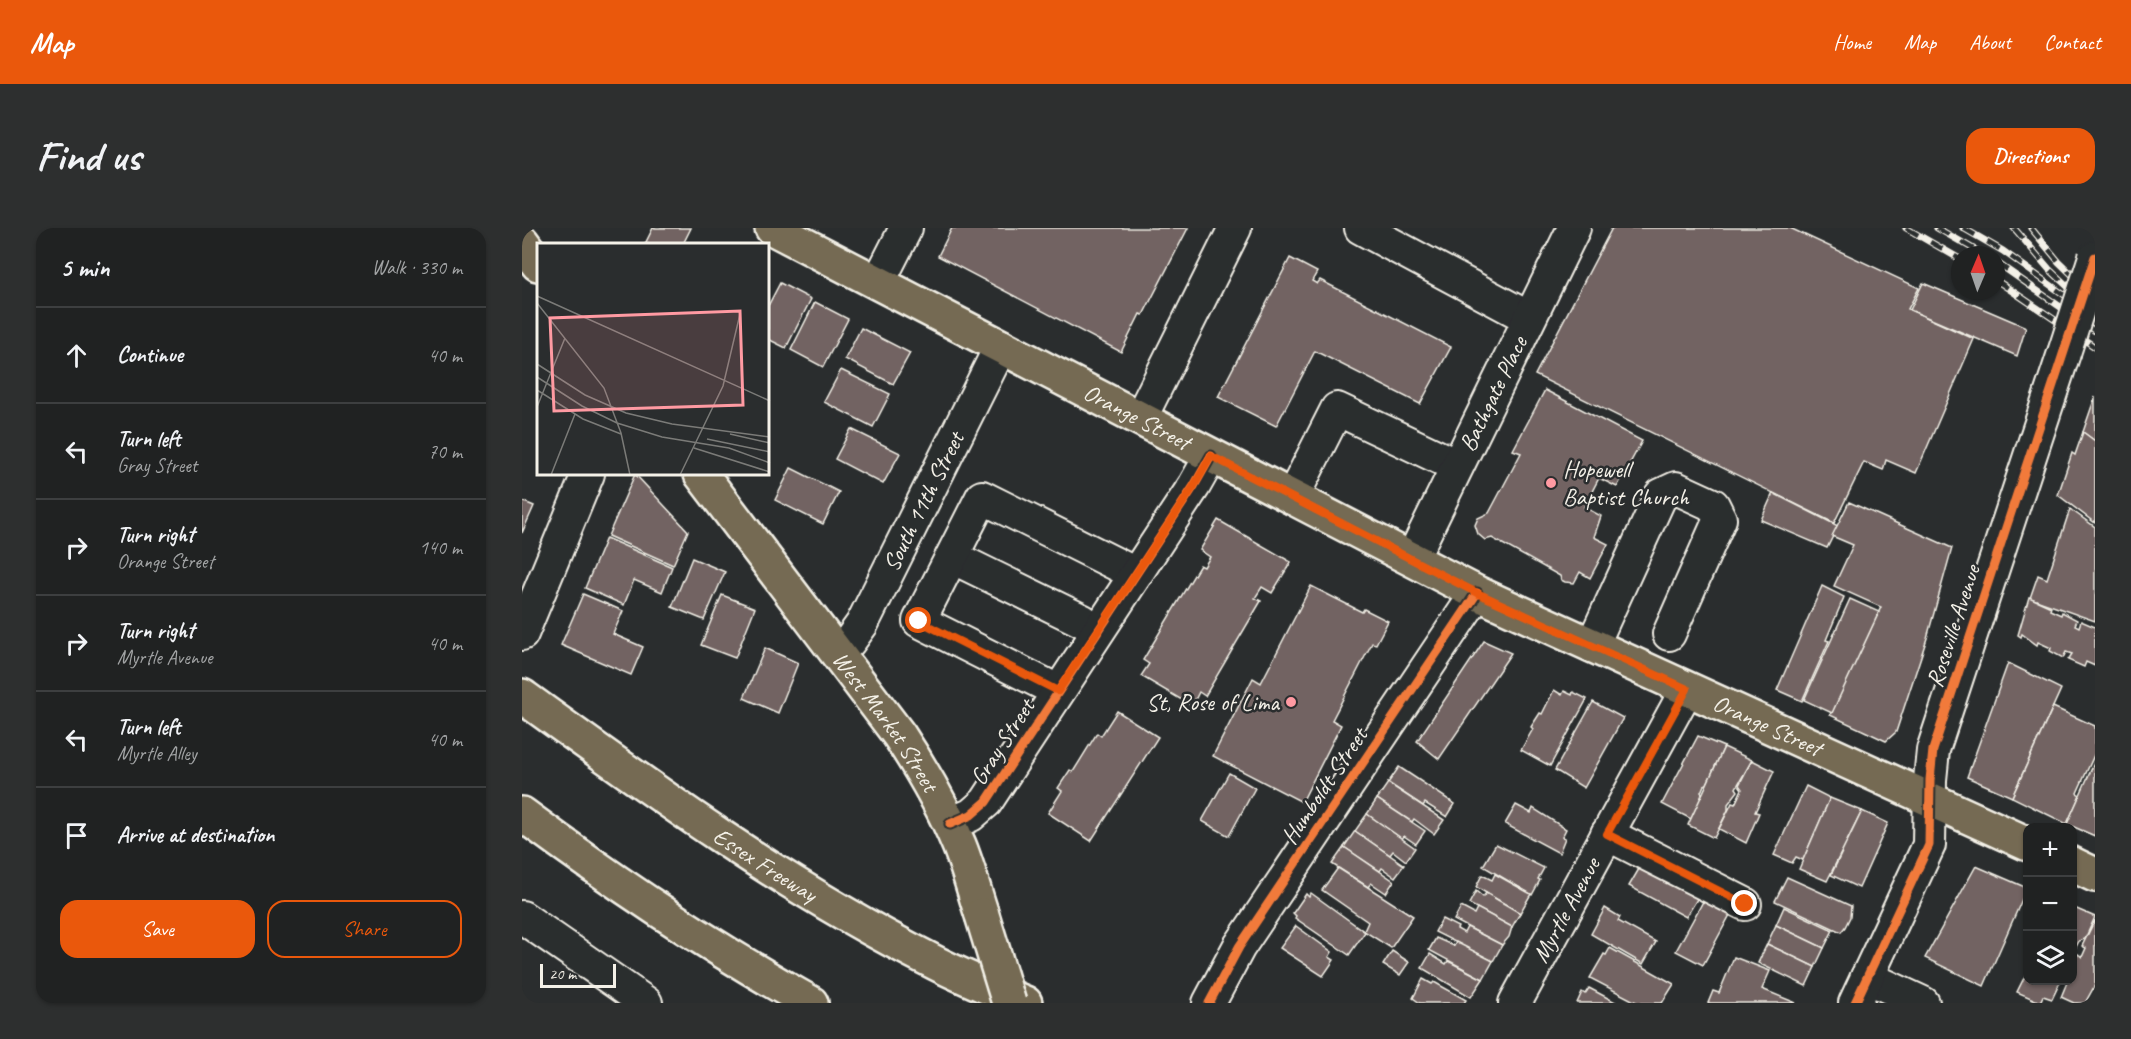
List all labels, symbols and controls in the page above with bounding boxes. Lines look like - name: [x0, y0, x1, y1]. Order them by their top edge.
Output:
- text: Map: [30, 25, 73, 60]
- text: Home: [1833, 29, 1871, 55]
- text: Map: [1904, 29, 1936, 55]
- text: About: [1969, 29, 2011, 55]
- text: Contact: [2044, 29, 2101, 55]
- button: Directions: [1966, 128, 2095, 184]
- text: Find us: [36, 130, 141, 183]
- inset map: [537, 243, 770, 476]
- north arrow: [1951, 246, 2005, 300]
- text: 5 min: [60, 251, 109, 284]
- text: Walk · 330 m: [372, 255, 462, 280]
- street label: Bathgate Place: [1452, 329, 1535, 456]
- icon: ahead: [60, 339, 93, 372]
- text: Continue: [117, 341, 183, 369]
- text: 40 m: [428, 343, 462, 368]
- street label: Orange Street: [1078, 377, 1198, 458]
- text: Turn left: [117, 425, 181, 453]
- street label: South 11th Street: [876, 425, 971, 576]
- icon: left: [60, 435, 93, 468]
- text: 70 m: [428, 439, 462, 464]
- text: Gray Street: [117, 453, 197, 478]
- place label: Hopewell Baptist Church: [1563, 454, 1690, 512]
- marker: Hopewell Baptist Church: [1544, 476, 1558, 490]
- text: Turn right: [117, 521, 194, 549]
- icon: right: [60, 531, 93, 564]
- text: 140 m: [419, 535, 462, 560]
- text: Orange Street: [117, 549, 214, 574]
- street label: Roseville Avenue: [1919, 559, 1987, 691]
- route start: [905, 607, 931, 633]
- text: Turn right: [117, 617, 194, 645]
- icon: right: [60, 627, 93, 660]
- text: 40 m: [428, 631, 462, 656]
- text: Myrtle Avenue: [117, 645, 213, 670]
- street label: West Market Street: [826, 645, 946, 799]
- place label: St, Rose of Lima: [1146, 687, 1280, 717]
- street label: Orange Street: [1708, 688, 1829, 764]
- street label: Gray Street: [963, 692, 1042, 791]
- marker: St, Rose of Lima: [1284, 695, 1298, 709]
- text: Turn left: [117, 713, 181, 741]
- street label: Humboldt Street: [1274, 720, 1375, 850]
- icon: left: [60, 723, 93, 756]
- text: 40 m: [428, 727, 462, 752]
- text: Myrtle Alley: [117, 741, 197, 766]
- icon: arrive: [60, 819, 93, 852]
- text: Arrive at destination: [117, 821, 274, 849]
- street label: Essex Freeway: [708, 821, 824, 910]
- map controls: [2023, 823, 2077, 985]
- button: +: [2023, 823, 2077, 877]
- street label: Myrtle Avenue: [1525, 851, 1608, 968]
- button: −: [2023, 877, 2077, 931]
- route end: [1731, 890, 1757, 916]
- button: Save: [60, 900, 255, 958]
- button: Share: [267, 900, 462, 958]
- button: layers: [2023, 931, 2077, 985]
- scale bar: [540, 961, 616, 988]
- text: 20 m: [549, 964, 576, 984]

